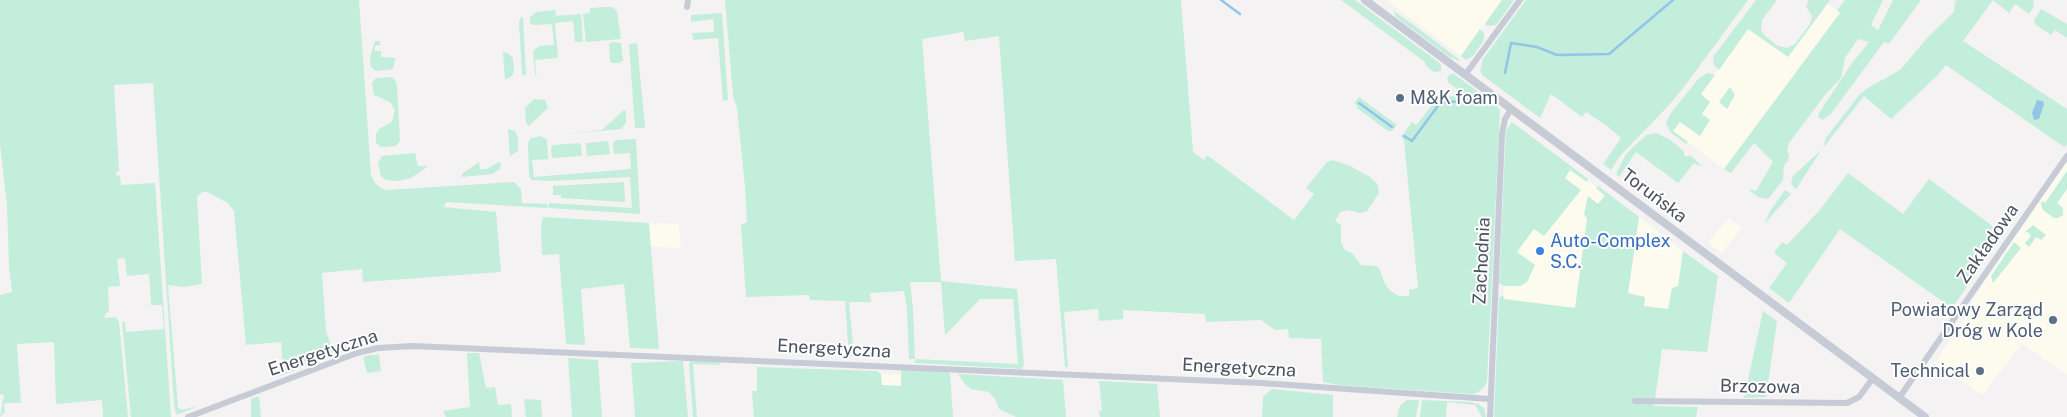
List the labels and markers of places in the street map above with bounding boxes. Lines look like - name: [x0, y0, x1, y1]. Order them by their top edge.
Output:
- place label: M&K foam: [1410, 87, 1498, 109]
- marker: M&K foam: [1394, 92, 1406, 104]
- place label: Auto-Complex S.C.: [1550, 230, 1671, 272]
- marker: Auto-Complex S.C.: [1534, 245, 1546, 257]
- place label: Powiatowy Zarząd Dróg w Kole: [1890, 299, 2043, 342]
- marker: Powiatowy Zarząd Dróg w Kole: [2047, 314, 2059, 326]
- place label: Technical: [1890, 360, 1970, 382]
- marker: Technical: [1974, 365, 1986, 377]

